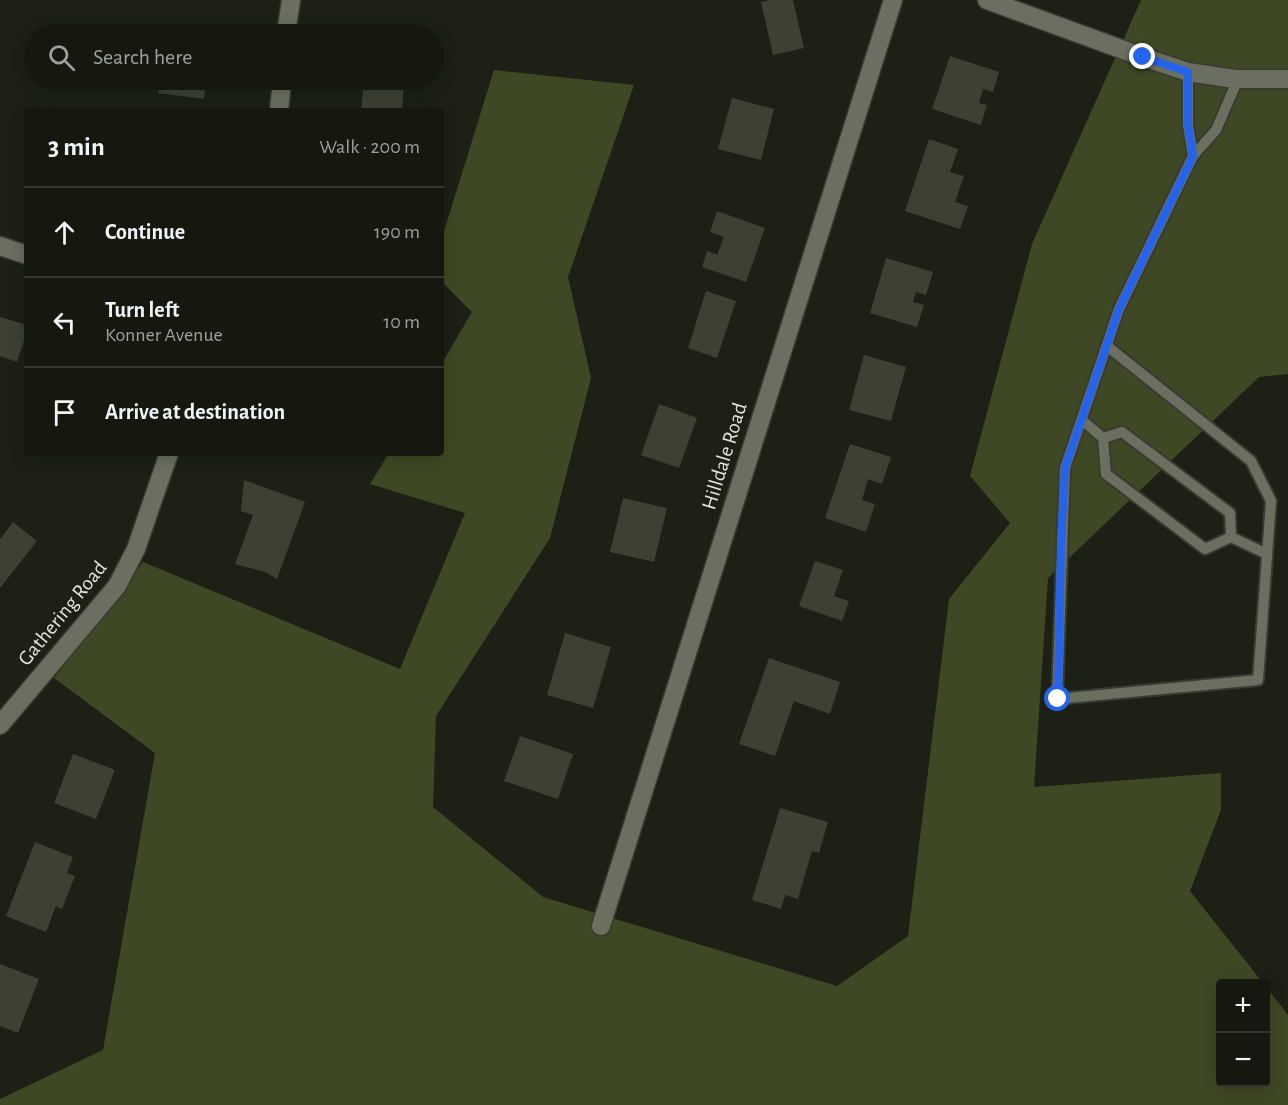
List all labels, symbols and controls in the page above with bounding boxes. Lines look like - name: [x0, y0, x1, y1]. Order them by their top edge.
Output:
- search box: [24, 24, 444, 90]
- icon: search: [45, 41, 78, 74]
- route end: [1129, 43, 1155, 69]
- text: Search here: [93, 46, 192, 68]
- text: 3 min: [48, 134, 105, 160]
- text: Walk · 200 m: [319, 137, 420, 157]
- icon: ahead: [48, 216, 81, 249]
- text: Continue: [105, 221, 185, 243]
- text: 190 m: [374, 222, 420, 242]
- text: Turn left: [105, 299, 179, 321]
- icon: left: [48, 306, 81, 339]
- text: 10 m: [383, 312, 420, 332]
- text: Konner Avenue: [105, 325, 223, 345]
- icon: arrive: [48, 396, 81, 429]
- street label: Hilldale Road: [698, 400, 751, 512]
- text: Arrive at destination: [105, 401, 285, 423]
- street label: Gathering Road: [14, 557, 111, 669]
- route start: [1044, 685, 1070, 711]
- map controls: [1216, 979, 1270, 1087]
- button: +: [1216, 979, 1270, 1033]
- button: −: [1216, 1033, 1270, 1087]

